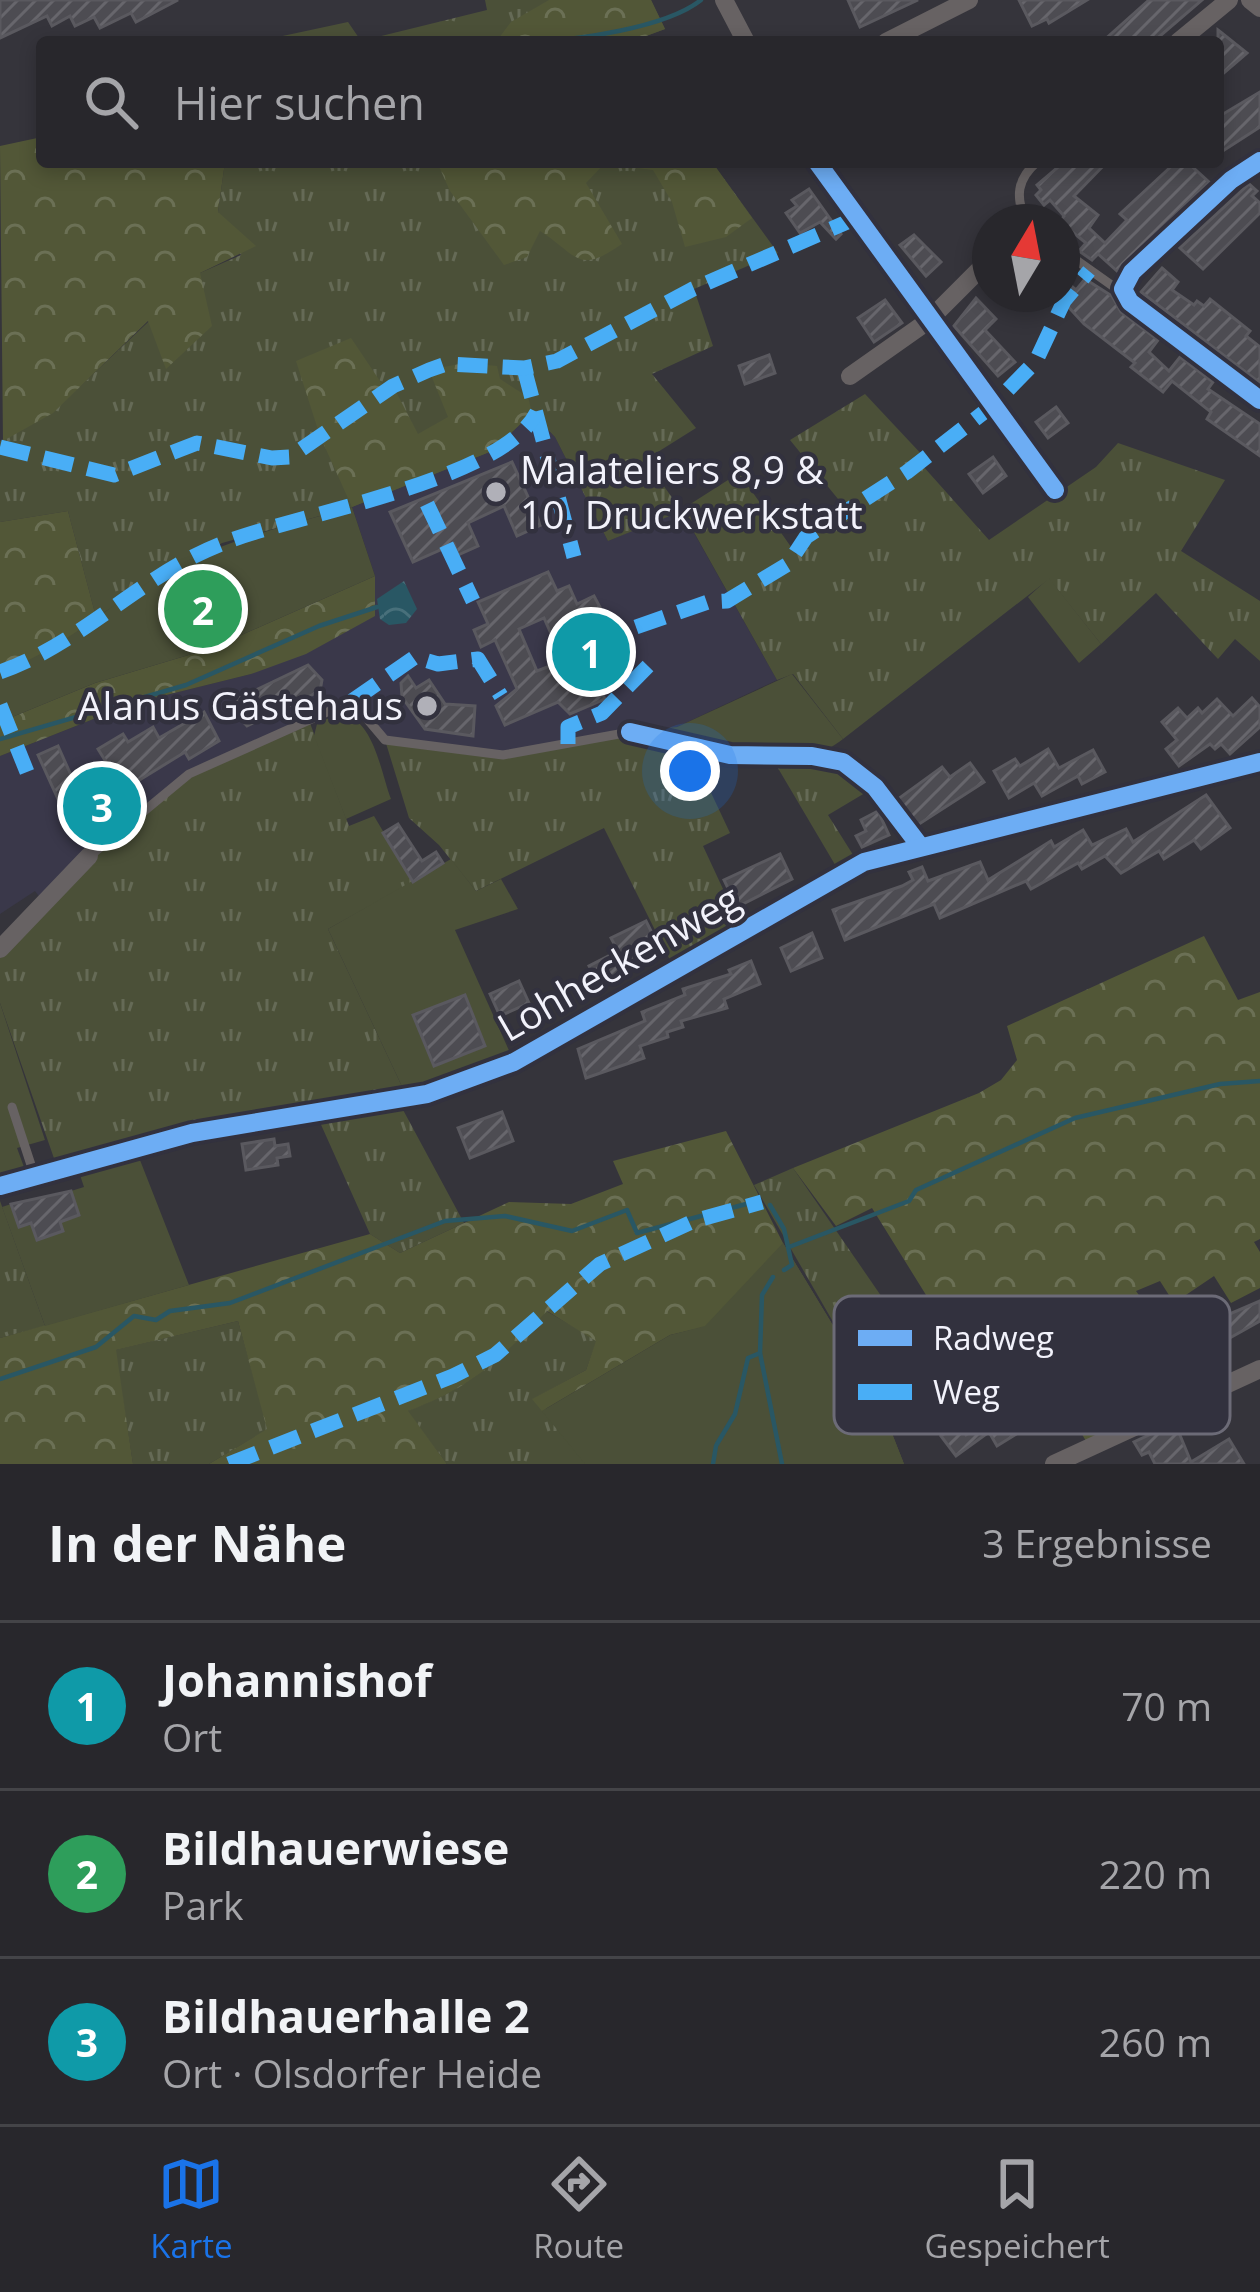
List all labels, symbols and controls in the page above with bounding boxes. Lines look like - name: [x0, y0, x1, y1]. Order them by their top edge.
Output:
- search box: [36, 36, 1224, 168]
- icon: search: [78, 69, 144, 135]
- text: Hier suchen: [174, 72, 425, 133]
- north arrow: [972, 204, 1080, 312]
- place label: Malateliers 8,9 & 10, Druckwerkstatt: [520, 442, 863, 540]
- marker: Malateliers 8,9 & 10, Druckwerkstatt: [483, 479, 509, 505]
- pin: 2: [164, 564, 242, 654]
- pin: 1: [552, 607, 630, 697]
- place label: Alanus Gästehaus: [78, 678, 403, 731]
- marker: Alanus Gästehaus: [414, 693, 440, 719]
- your location: [660, 741, 720, 801]
- pin: 3: [63, 761, 141, 851]
- street label: Lohheckenweg: [487, 871, 749, 1053]
- legend: [834, 1296, 1230, 1434]
- text: Radweg: [933, 1315, 1054, 1360]
- text: Weg: [933, 1369, 1000, 1414]
- text: In der Nähe: [48, 1507, 346, 1577]
- text: 3 Ergebnisse: [982, 1516, 1212, 1569]
- text: Johannishof: [162, 1649, 432, 1710]
- text: 1: [76, 1679, 98, 1732]
- text: 70 m: [1121, 1679, 1212, 1732]
- text: Ort: [162, 1710, 222, 1763]
- text: Bildhauerwiese: [162, 1817, 509, 1878]
- text: 2: [76, 1847, 98, 1900]
- text: 220 m: [1099, 1847, 1212, 1900]
- text: Park: [162, 1878, 244, 1931]
- text: Bildhauerhalle 2: [162, 1985, 530, 2046]
- text: 3: [76, 2015, 98, 2068]
- text: 260 m: [1099, 2015, 1212, 2068]
- text: Ort · Olsdorfer Heide: [162, 2046, 542, 2099]
- tab: Karte: [150, 2151, 233, 2268]
- tab: Route: [533, 2151, 624, 2268]
- tab: Gespeichert: [925, 2151, 1110, 2268]

